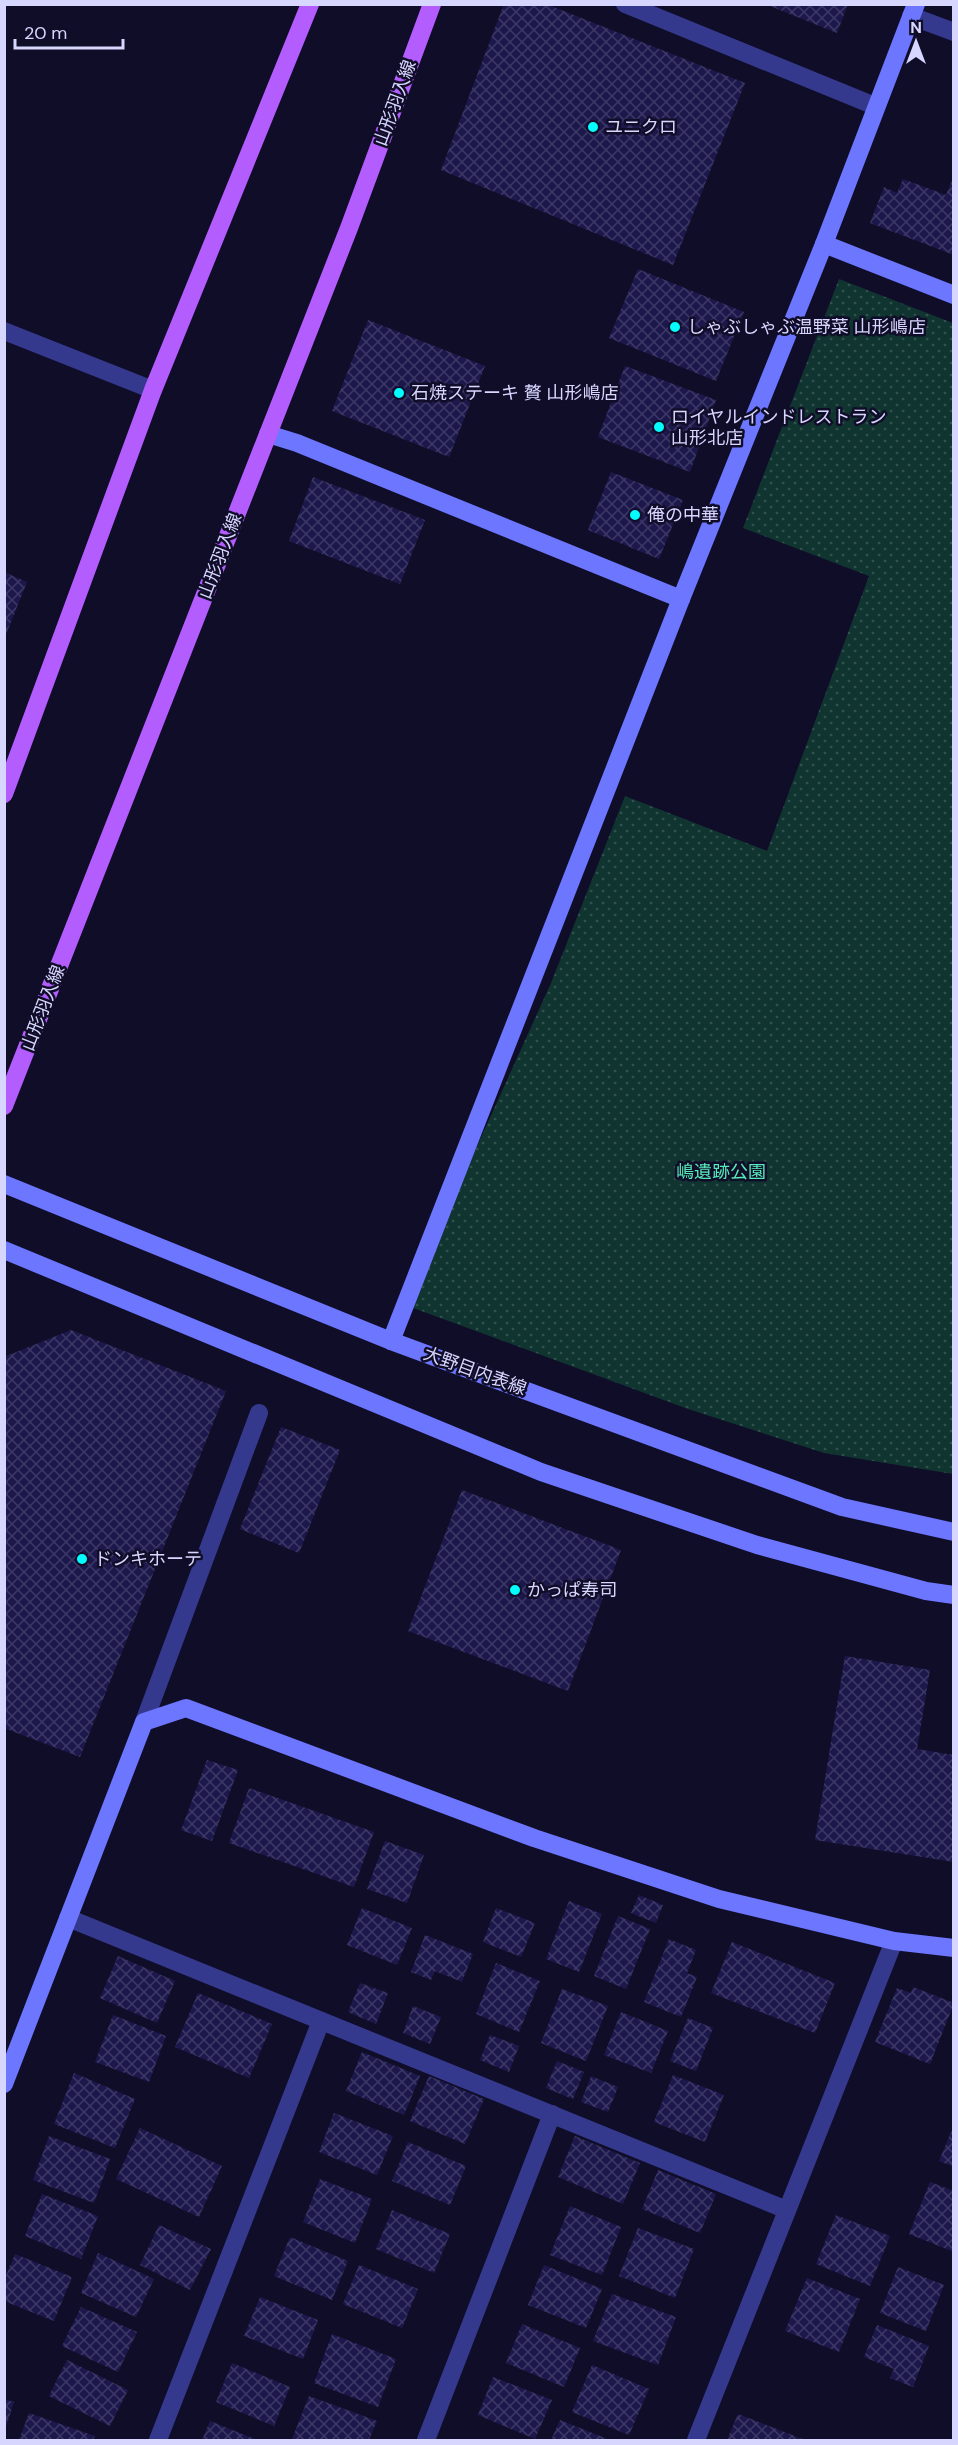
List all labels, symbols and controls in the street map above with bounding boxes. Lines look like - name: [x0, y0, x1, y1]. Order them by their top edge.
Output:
- scale bar: [15, 12, 123, 50]
- north arrow: [886, 12, 946, 72]
- text: N: [910, 17, 922, 38]
- text: 20 m: [24, 21, 67, 45]
- street label: 山形羽入線: [368, 57, 422, 149]
- place label: ユニクロ: [605, 115, 677, 139]
- marker: ユニクロ: [586, 120, 600, 134]
- place label: しゃぶしゃぶ温野菜 山形嶋店: [687, 315, 926, 339]
- marker: しゃぶしゃぶ温野菜 山形嶋店: [668, 320, 682, 334]
- place label: 石焼ステーキ 贅 山形嶋店: [411, 381, 619, 405]
- marker: 石焼ステーキ 贅 山形嶋店: [392, 386, 406, 400]
- place label: ロイヤルインドレストラン 山形北店: [671, 405, 886, 450]
- marker: ロイヤルインドレストラン 山形北店: [652, 420, 666, 434]
- place label: 俺の中華: [647, 503, 719, 527]
- marker: 俺の中華: [628, 508, 642, 522]
- street label: 山形羽入線: [193, 510, 247, 602]
- street label: 山形羽入線: [16, 962, 70, 1054]
- park label: 嶋遺跡公園: [676, 1160, 766, 1184]
- street label: 大野目内表線: [420, 1341, 530, 1401]
- place label: ドンキホーテ: [94, 1547, 202, 1571]
- marker: ドンキホーテ: [75, 1552, 89, 1566]
- place label: かっぱ寿司: [527, 1578, 617, 1602]
- marker: かっぱ寿司: [508, 1583, 522, 1597]

